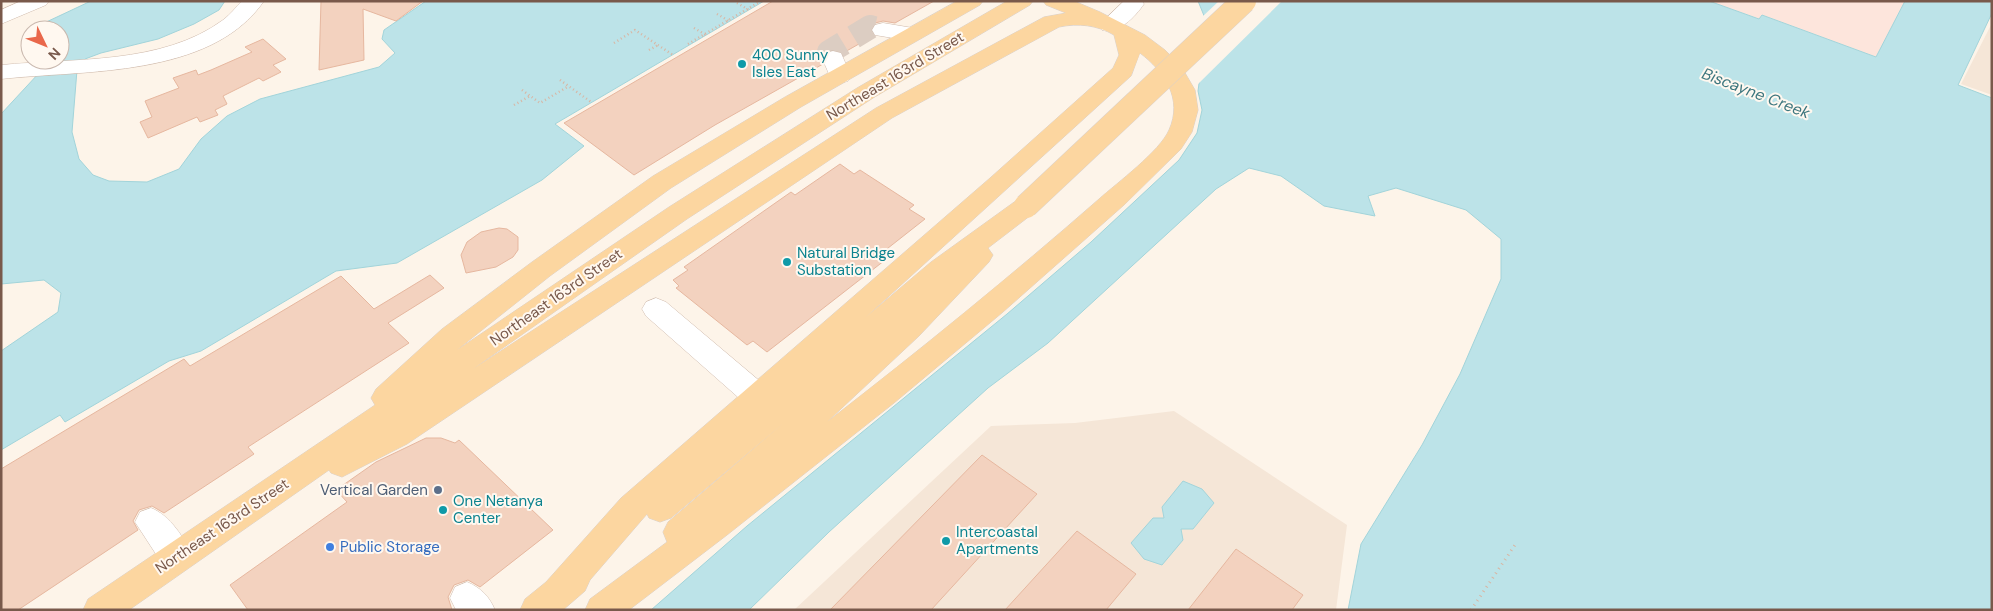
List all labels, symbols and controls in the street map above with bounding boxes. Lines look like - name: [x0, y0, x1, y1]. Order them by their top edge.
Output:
- north arrow: [20, 20, 70, 70]
- street label: Northeast 163rd Street: [822, 27, 968, 125]
- text: N: [44, 44, 65, 64]
- place label: 400 Sunny Isles East: [752, 45, 829, 82]
- marker: 400 Sunny Isles East: [736, 58, 748, 70]
- water label: Biscayne Creek: [1699, 63, 1814, 124]
- place label: Natural Bridge Substation: [797, 243, 895, 280]
- street label: Northeast 163rd Street: [486, 244, 626, 350]
- marker: Natural Bridge Substation: [781, 256, 793, 268]
- street label: Northeast 163rd Street: [151, 474, 293, 578]
- place label: Vertical Garden: [320, 480, 428, 500]
- marker: Vertical Garden: [432, 484, 444, 496]
- place label: One Netanya Center: [453, 491, 543, 528]
- marker: One Netanya Center: [437, 504, 449, 516]
- place label: Intercoastal Apartments: [956, 522, 1039, 559]
- marker: Intercoastal Apartments: [940, 535, 952, 547]
- place label: Public Storage: [340, 537, 440, 557]
- marker: Public Storage: [324, 541, 336, 553]

